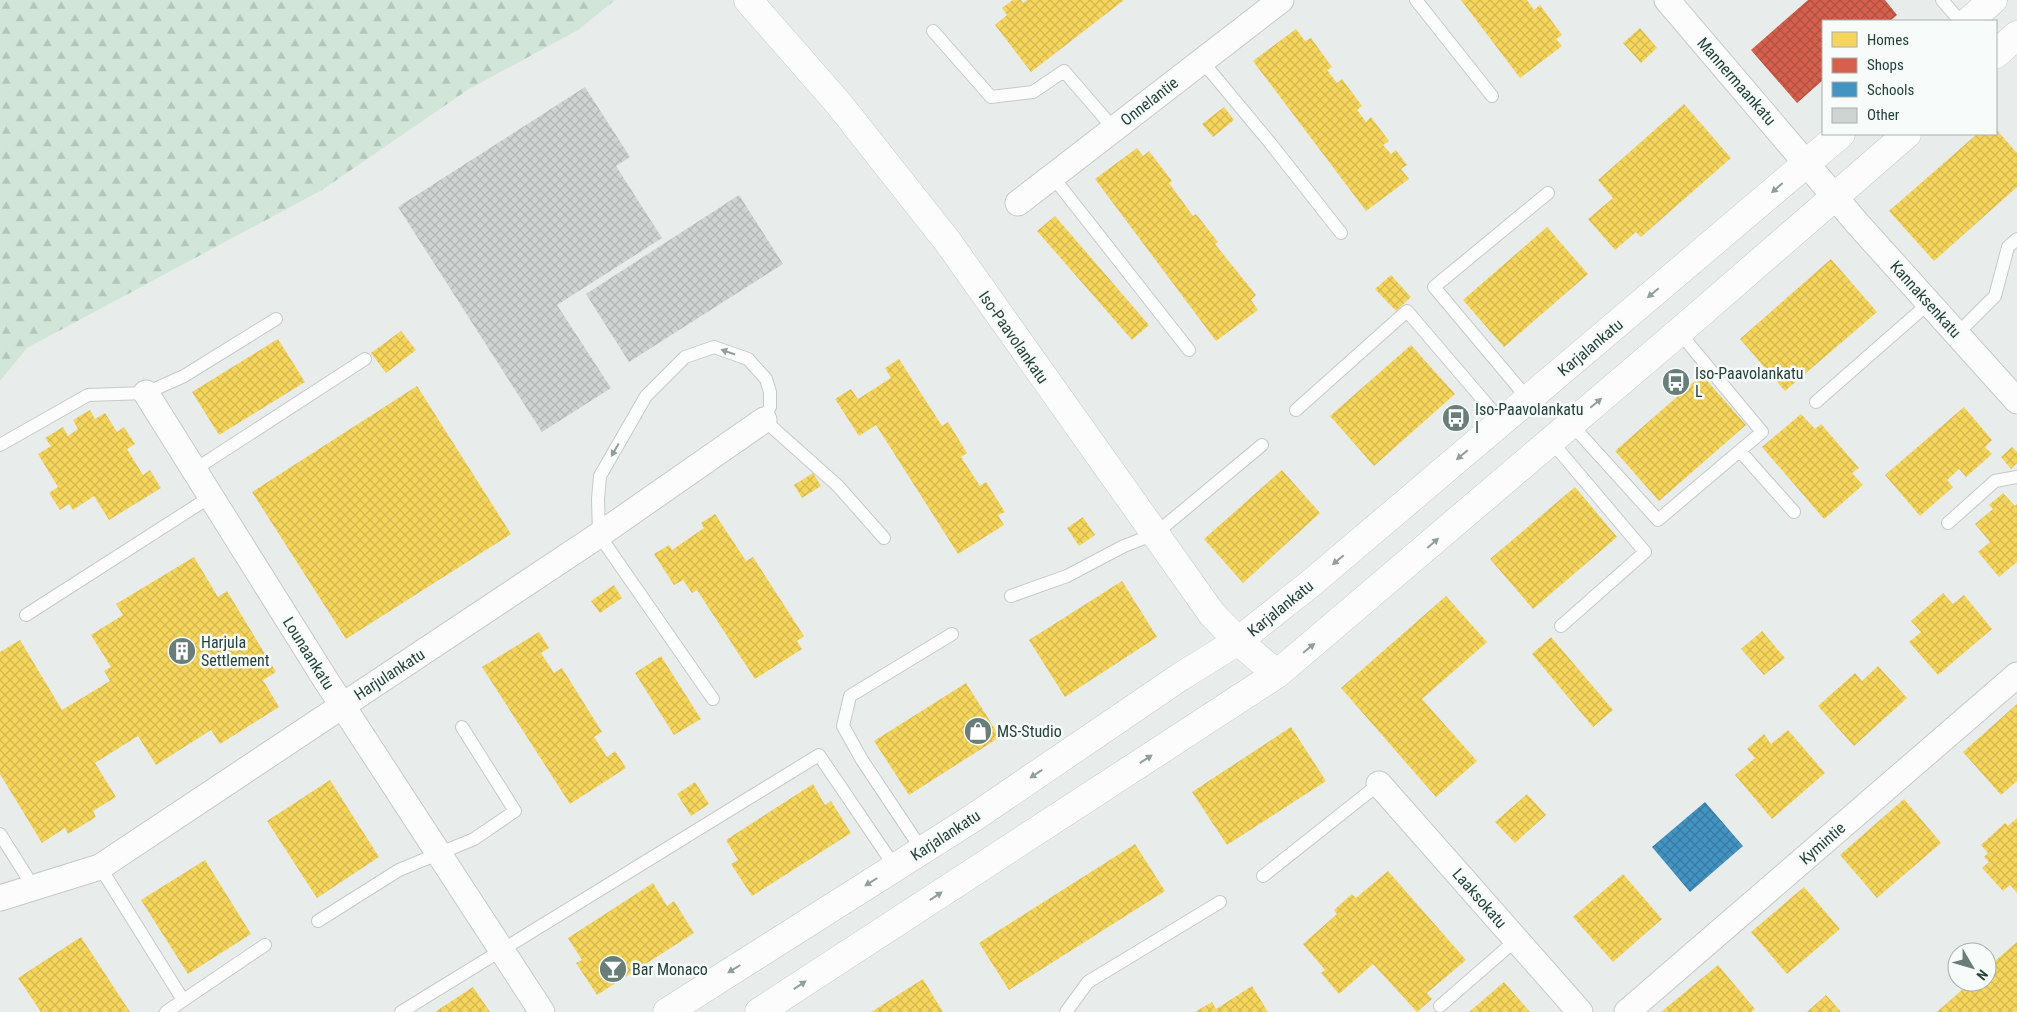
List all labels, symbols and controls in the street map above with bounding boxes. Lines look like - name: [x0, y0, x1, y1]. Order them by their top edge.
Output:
- legend: [1822, 20, 1997, 135]
- text: Homes: [1867, 31, 1909, 49]
- street label: Mannermaankatu: [1693, 34, 1780, 129]
- text: Shops: [1867, 56, 1904, 74]
- street label: Onnelantie: [1117, 73, 1182, 130]
- text: Schools: [1867, 81, 1914, 99]
- text: Other: [1867, 106, 1900, 124]
- one-way arrow: [1771, 182, 1783, 193]
- street label: Kannaksenkatu: [1886, 257, 1965, 342]
- street label: Iso-Paavolankatu: [975, 287, 1052, 387]
- one-way arrow: [1647, 288, 1660, 299]
- street label: Karjalankatu: [1554, 315, 1627, 380]
- one-way arrow: [720, 348, 735, 355]
- place label: Iso-Paavolankatu L: [1695, 364, 1803, 401]
- bus stop icon: Iso-Paavolankatu L: [1661, 367, 1691, 397]
- one-way arrow: [1590, 397, 1602, 409]
- place label: Iso-Paavolankatu I: [1475, 400, 1583, 437]
- bus stop icon: Iso-Paavolankatu I: [1441, 403, 1471, 433]
- one-way arrow: [611, 443, 619, 458]
- one-way arrow: [1457, 449, 1469, 461]
- one-way arrow: [1427, 538, 1439, 549]
- one-way arrow: [1333, 554, 1345, 566]
- street label: Karjalankatu: [1244, 576, 1317, 641]
- street label: Lounaankatu: [279, 614, 338, 693]
- place label: Harjula Settlement: [201, 633, 270, 670]
- building icon: Harjula Settlement: [167, 636, 197, 666]
- one-way arrow: [1303, 643, 1315, 654]
- street label: Harjulankatu: [350, 645, 428, 704]
- shop icon: MS-Studio: [963, 716, 993, 746]
- place label: MS-Studio: [997, 722, 1062, 741]
- one-way arrow: [1140, 755, 1153, 764]
- one-way arrow: [1029, 769, 1043, 779]
- street label: Karjalankatu: [907, 806, 984, 865]
- street label: Kymintie: [1796, 818, 1849, 868]
- street label: Laaksokatu: [1449, 865, 1511, 932]
- one-way arrow: [864, 878, 877, 887]
- one-way arrow: [929, 891, 942, 901]
- north arrow: [1947, 942, 1997, 992]
- bar icon: Bar Monaco: [598, 954, 628, 984]
- place label: Bar Monaco: [632, 960, 708, 979]
- one-way arrow: [727, 965, 740, 974]
- text: N: [1973, 967, 1991, 983]
- one-way arrow: [793, 980, 806, 990]

